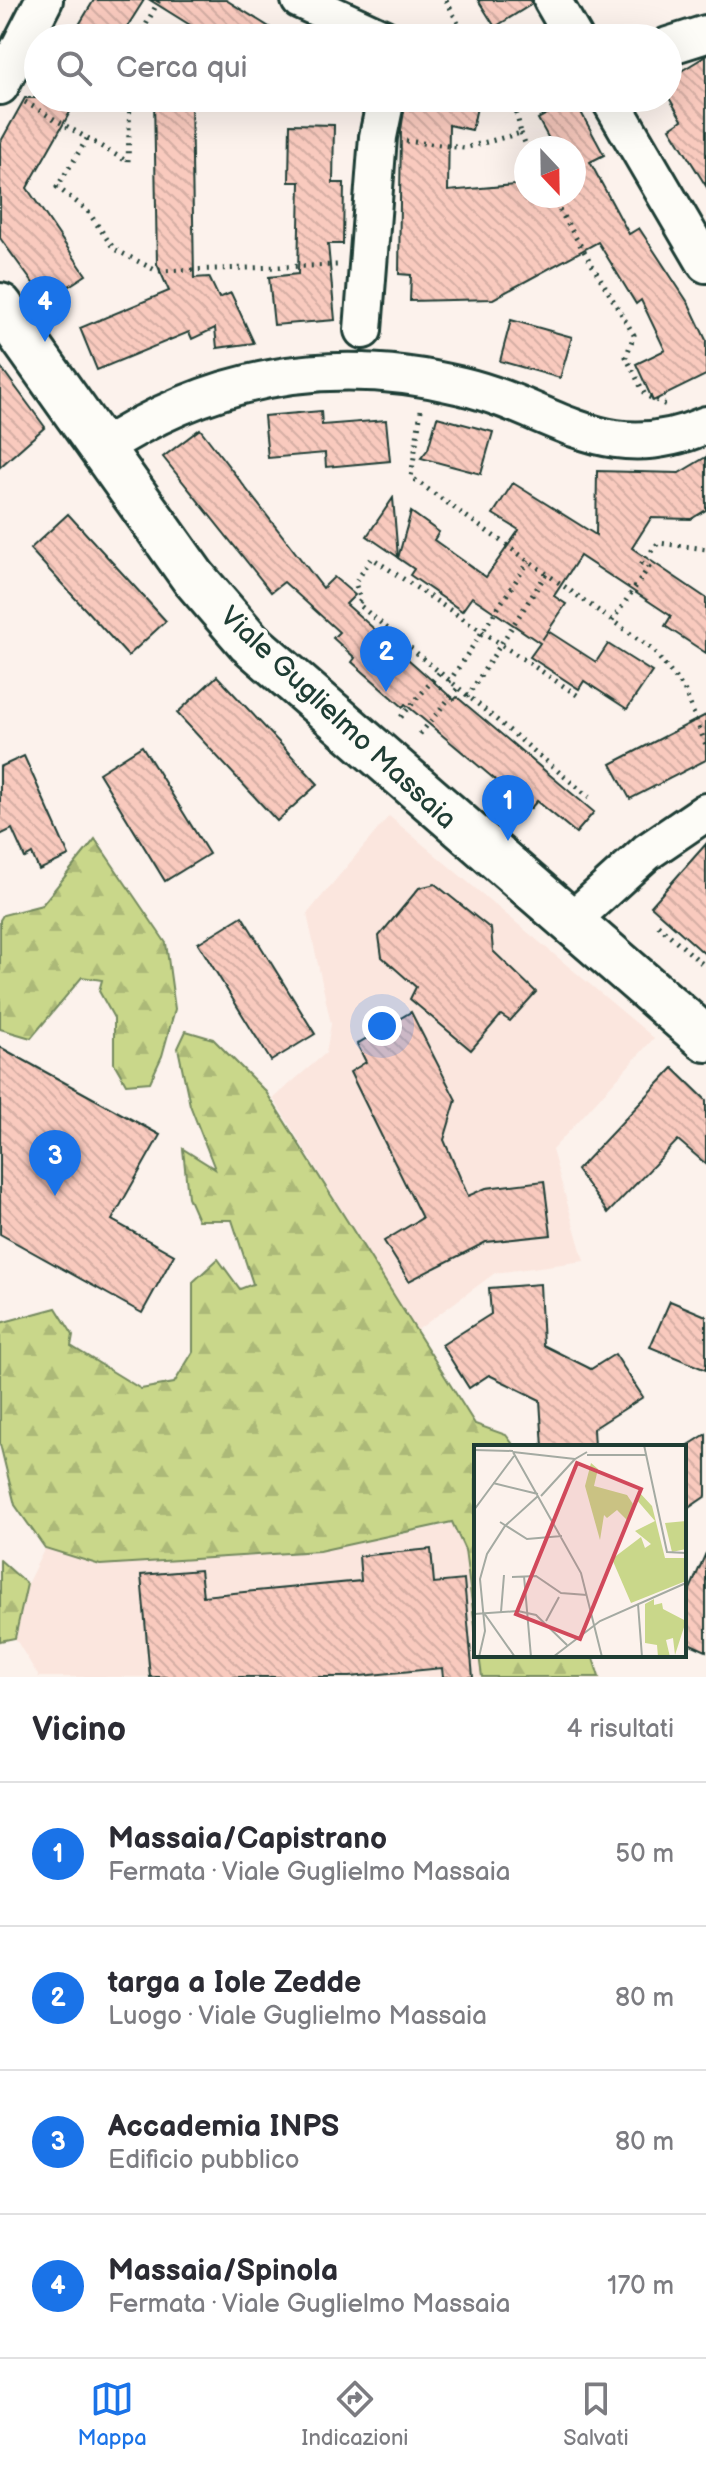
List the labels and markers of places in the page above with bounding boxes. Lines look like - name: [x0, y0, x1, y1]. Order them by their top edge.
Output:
- pin: 4: [19, 276, 71, 342]
- pin: 2: [360, 626, 412, 692]
- pin: 1: [482, 775, 534, 841]
- pin: 3: [29, 1130, 81, 1196]

